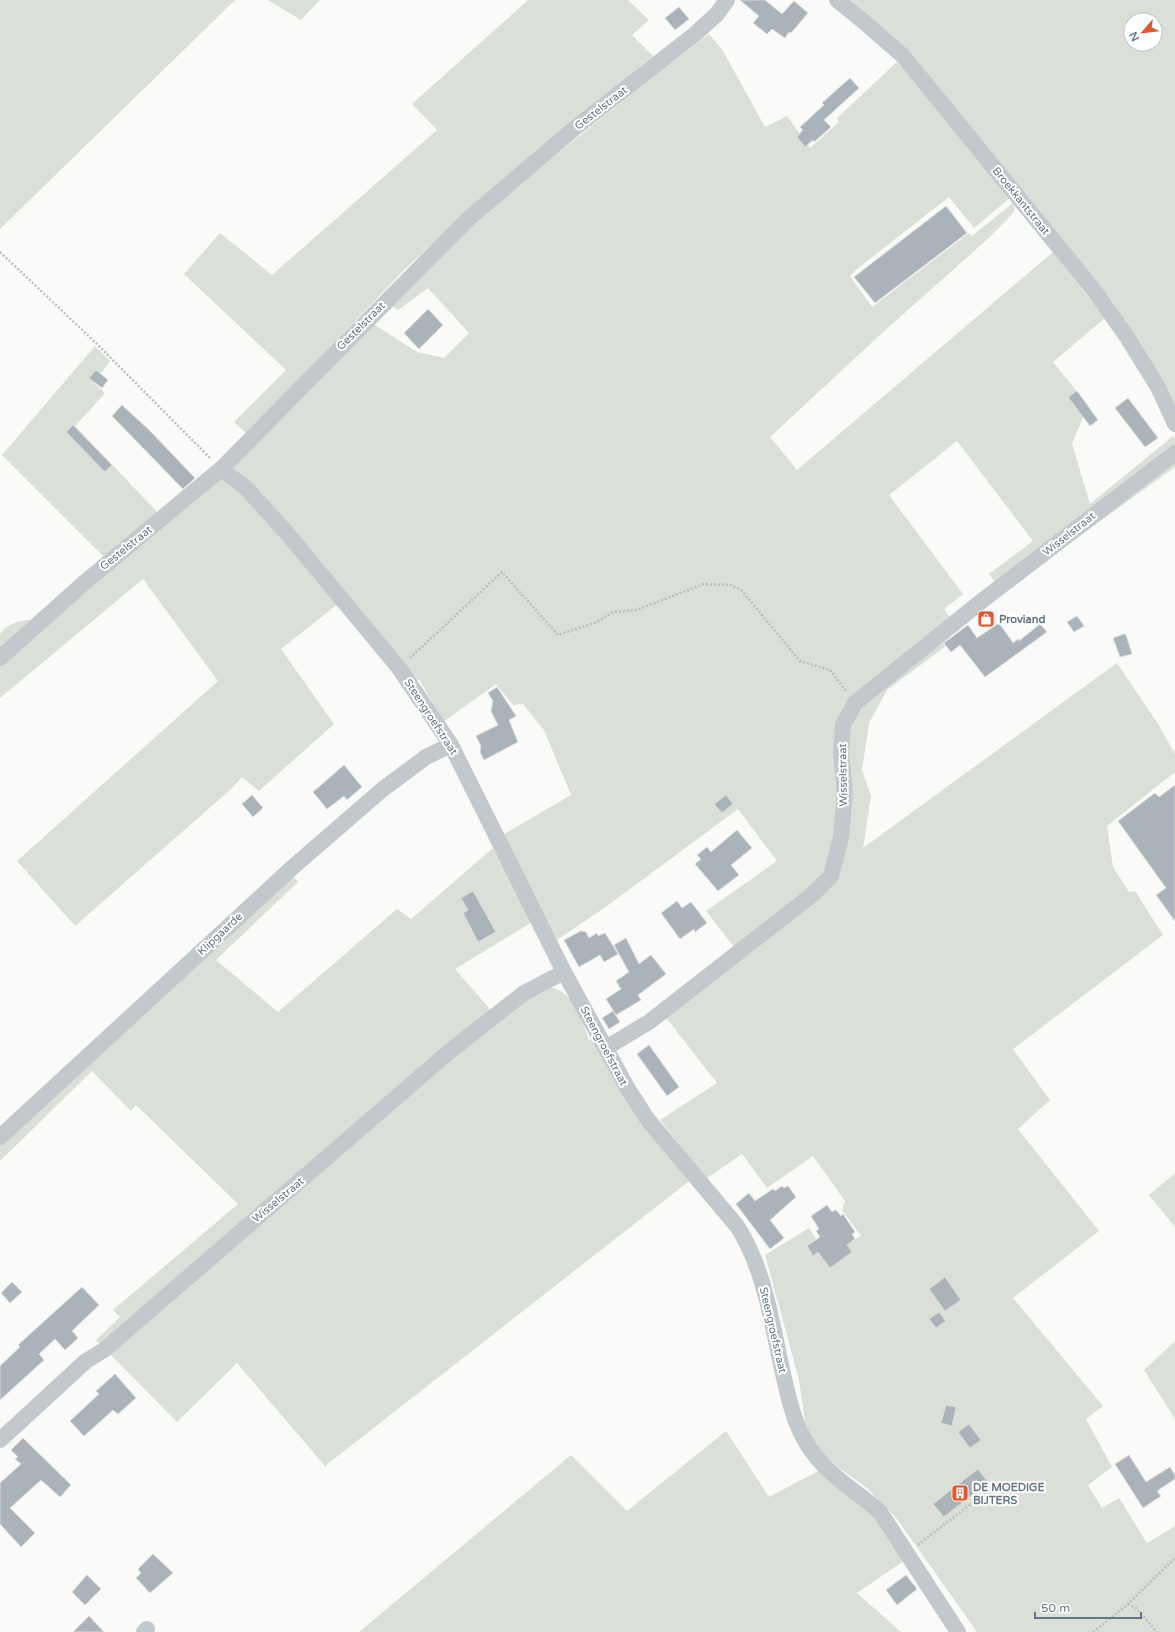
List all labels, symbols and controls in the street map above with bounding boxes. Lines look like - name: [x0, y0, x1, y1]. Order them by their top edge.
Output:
- north arrow: [1123, 12, 1163, 52]
- text: N: [1127, 30, 1142, 43]
- street label: Gestelstraat: [572, 83, 630, 133]
- street label: Broekkantstraat: [990, 164, 1052, 238]
- street label: Gestelstraat: [334, 299, 388, 353]
- street label: Wisselstraat: [1040, 509, 1098, 559]
- street label: Gestelstraat: [97, 523, 155, 573]
- shop icon: Proviand: [976, 609, 996, 629]
- place label: Proviand: [999, 613, 1045, 626]
- street label: Steengroefstraat: [402, 677, 460, 757]
- street label: Wisselstraat: [836, 743, 850, 807]
- street label: Klipgaarde: [195, 910, 245, 958]
- street label: Steengroefstraat: [578, 1004, 630, 1088]
- street label: Wisselstraat: [250, 1175, 306, 1225]
- street label: Steengroefstraat: [757, 1286, 789, 1374]
- place label: DE MOEDIGE BIJTERS: [973, 1481, 1044, 1507]
- building icon: DE MOEDIGE BIJTERS: [950, 1483, 970, 1503]
- scale bar: [1035, 1594, 1141, 1620]
- text: 50 m: [1041, 1601, 1070, 1615]

